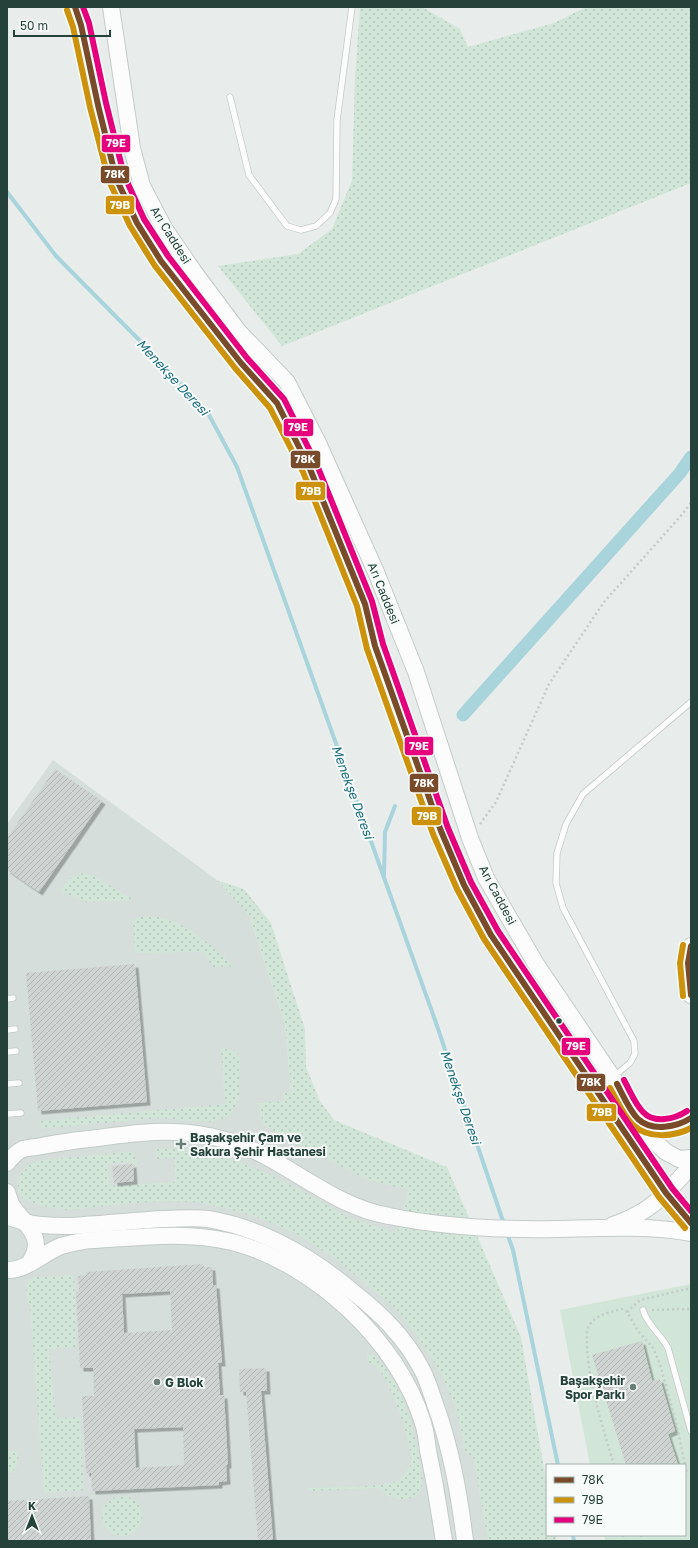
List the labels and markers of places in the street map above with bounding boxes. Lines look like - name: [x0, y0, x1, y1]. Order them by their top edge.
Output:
- unlabelled marker: [554, 1016, 564, 1026]
- place label: Başakşehir Çam ve Sakura Şehir Hastanesi: [190, 1130, 326, 1159]
- marker: Başakşehir Çam ve Sakura Şehir Hastanesi: [175, 1138, 187, 1150]
- place label: Başakşehir Spor Parkı: [560, 1373, 625, 1402]
- place label: G Blok: [165, 1375, 203, 1390]
- marker: G Blok: [152, 1377, 162, 1387]
- marker: Başakşehir Spor Parkı: [628, 1382, 638, 1392]

